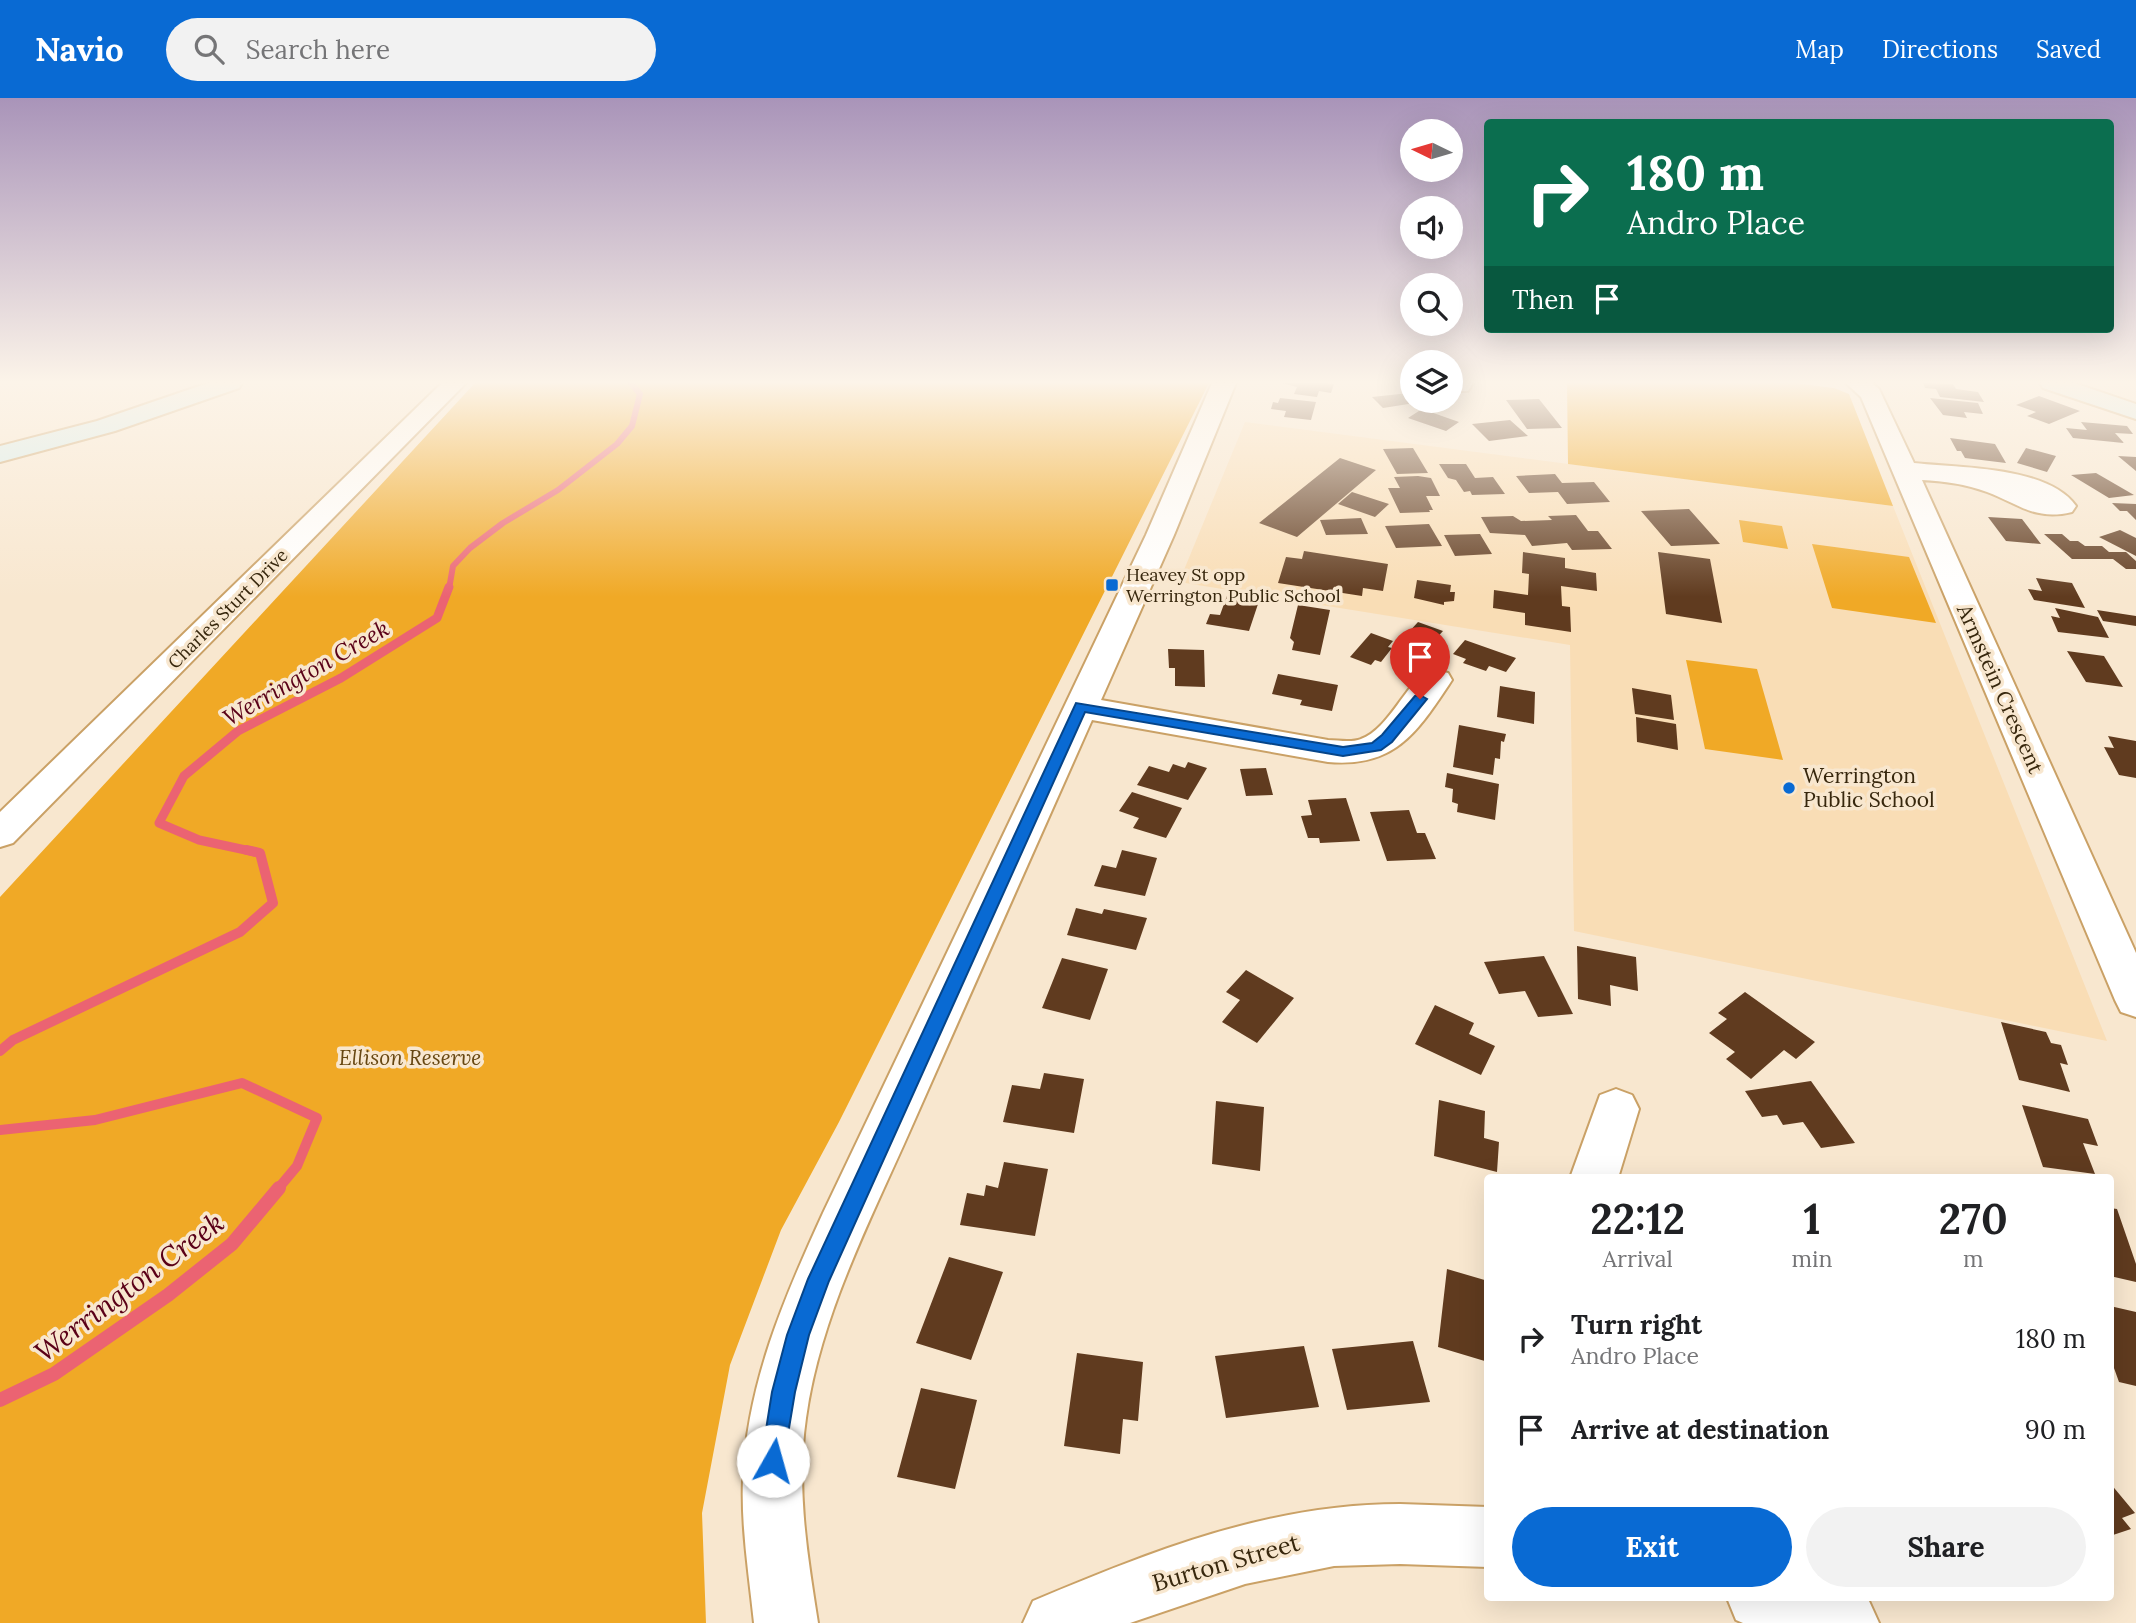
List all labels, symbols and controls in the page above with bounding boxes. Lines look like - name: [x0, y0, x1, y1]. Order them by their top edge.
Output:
- search box: [166, 18, 656, 81]
- text: Navio: [35, 28, 124, 70]
- icon: search: [190, 30, 228, 68]
- text: Search here: [246, 33, 390, 66]
- text: Map: [1795, 34, 1844, 65]
- text: Directions: [1882, 34, 1998, 65]
- text: Saved: [2036, 34, 2101, 65]
- north arrow: [1400, 119, 1463, 182]
- map controls: [1400, 119, 1463, 413]
- text: 180 m: [1627, 141, 1764, 203]
- icon: right: [1512, 147, 1603, 238]
- button: sound: [1400, 196, 1463, 259]
- text: Andro Place: [1627, 202, 1805, 243]
- button: search: [1400, 273, 1463, 336]
- icon: arrive: [1588, 280, 1626, 318]
- text: Then: [1512, 283, 1574, 316]
- button: layers: [1400, 350, 1463, 413]
- street label: Charles Sturt Drive: [163, 544, 293, 674]
- place label: Heavey St opp Werrington Public School: [1126, 563, 1341, 607]
- marker: Heavey St opp Werrington Public School: [1104, 577, 1120, 593]
- street label: Armstein Crescent: [1951, 599, 2050, 778]
- water label: Werrington Creek: [217, 613, 394, 732]
- pin: [1390, 627, 1450, 699]
- icon: arrive: [1401, 638, 1439, 676]
- place label: Werrington Public School: [1803, 762, 1935, 813]
- marker: Werrington Public School: [1781, 780, 1797, 796]
- park label: Ellison Reserve: [339, 1044, 481, 1071]
- text: 22:12: [1590, 1192, 1685, 1246]
- text: 1: [1803, 1192, 1820, 1246]
- text: 270: [1939, 1192, 2008, 1246]
- water label: Werrington Creek: [27, 1204, 231, 1370]
- text: Arrival: [1603, 1244, 1673, 1273]
- text: min: [1791, 1244, 1832, 1273]
- text: m: [1963, 1244, 1983, 1273]
- text: Turn right: [1571, 1308, 1702, 1341]
- icon: right: [1512, 1320, 1550, 1358]
- text: 180 m: [2016, 1322, 2086, 1355]
- text: Andro Place: [1571, 1341, 1699, 1370]
- icon: arrive: [1512, 1411, 1550, 1449]
- text: Arrive at destination: [1571, 1413, 1829, 1446]
- text: 90 m: [2025, 1413, 2086, 1446]
- position arrow: [736, 1424, 810, 1498]
- button: Exit: [1512, 1507, 1792, 1587]
- button: Share: [1806, 1507, 2086, 1587]
- street label: Burton Street: [1149, 1526, 1304, 1598]

